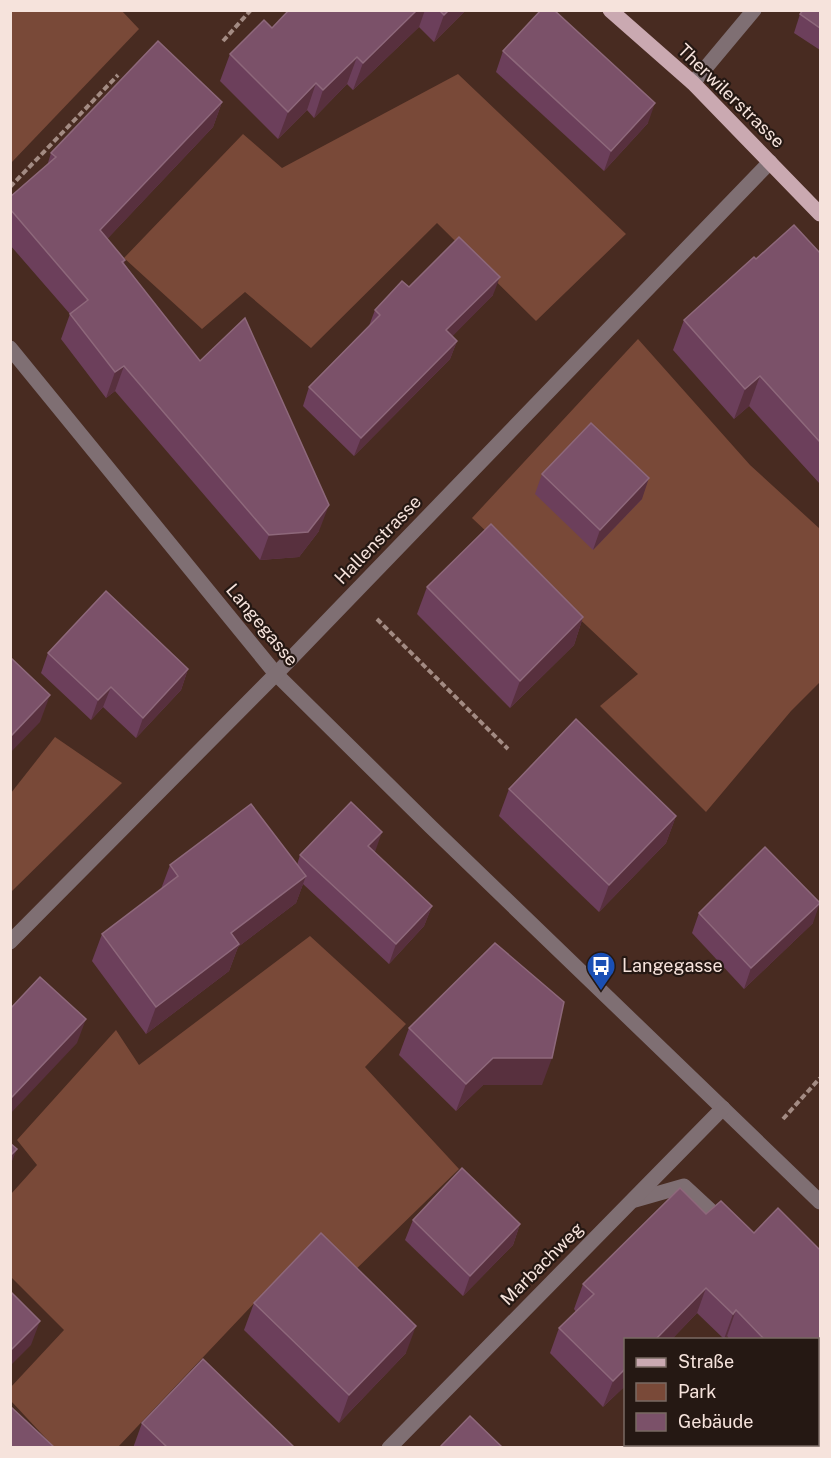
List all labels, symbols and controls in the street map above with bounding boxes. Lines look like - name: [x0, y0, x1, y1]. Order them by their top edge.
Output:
- street label: Therwilerstrasse: [674, 39, 789, 152]
- street label: Hallenstrasse: [330, 491, 425, 588]
- street label: Langegasse: [222, 579, 303, 670]
- bus stop icon: Langegasse: [585, 950, 617, 992]
- place label: Langegasse: [622, 955, 723, 976]
- street label: Marbachweg: [496, 1218, 587, 1309]
- legend: [624, 1338, 819, 1446]
- text: Straße: [678, 1351, 734, 1372]
- text: Park: [678, 1381, 716, 1402]
- text: Gebäude: [678, 1411, 753, 1432]

